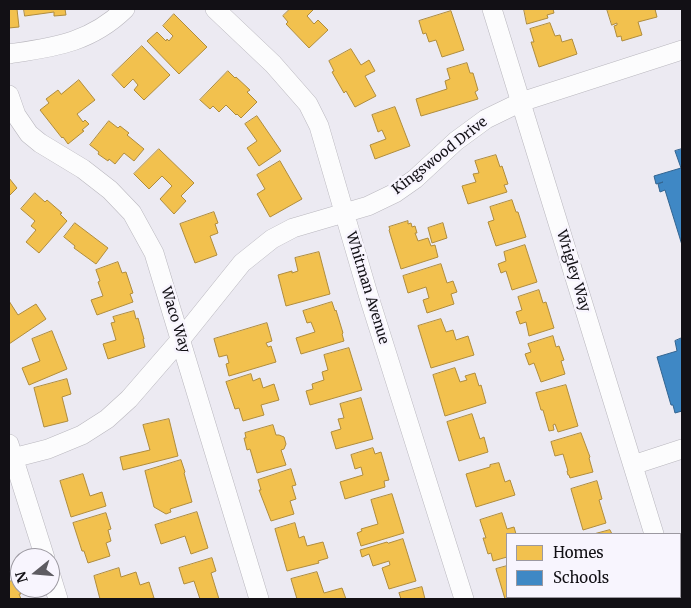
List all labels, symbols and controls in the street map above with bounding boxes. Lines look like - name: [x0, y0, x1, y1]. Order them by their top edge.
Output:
- street label: Kingswood Drive: [389, 114, 491, 198]
- street label: Wrigley Way: [553, 228, 593, 314]
- street label: Whitman Avenue: [342, 230, 392, 346]
- street label: Waco Way: [157, 285, 193, 355]
- legend: [506, 533, 681, 598]
- text: Homes: [553, 543, 604, 562]
- north arrow: [10, 548, 60, 598]
- text: Schools: [553, 568, 609, 587]
- text: N: [11, 569, 32, 585]

